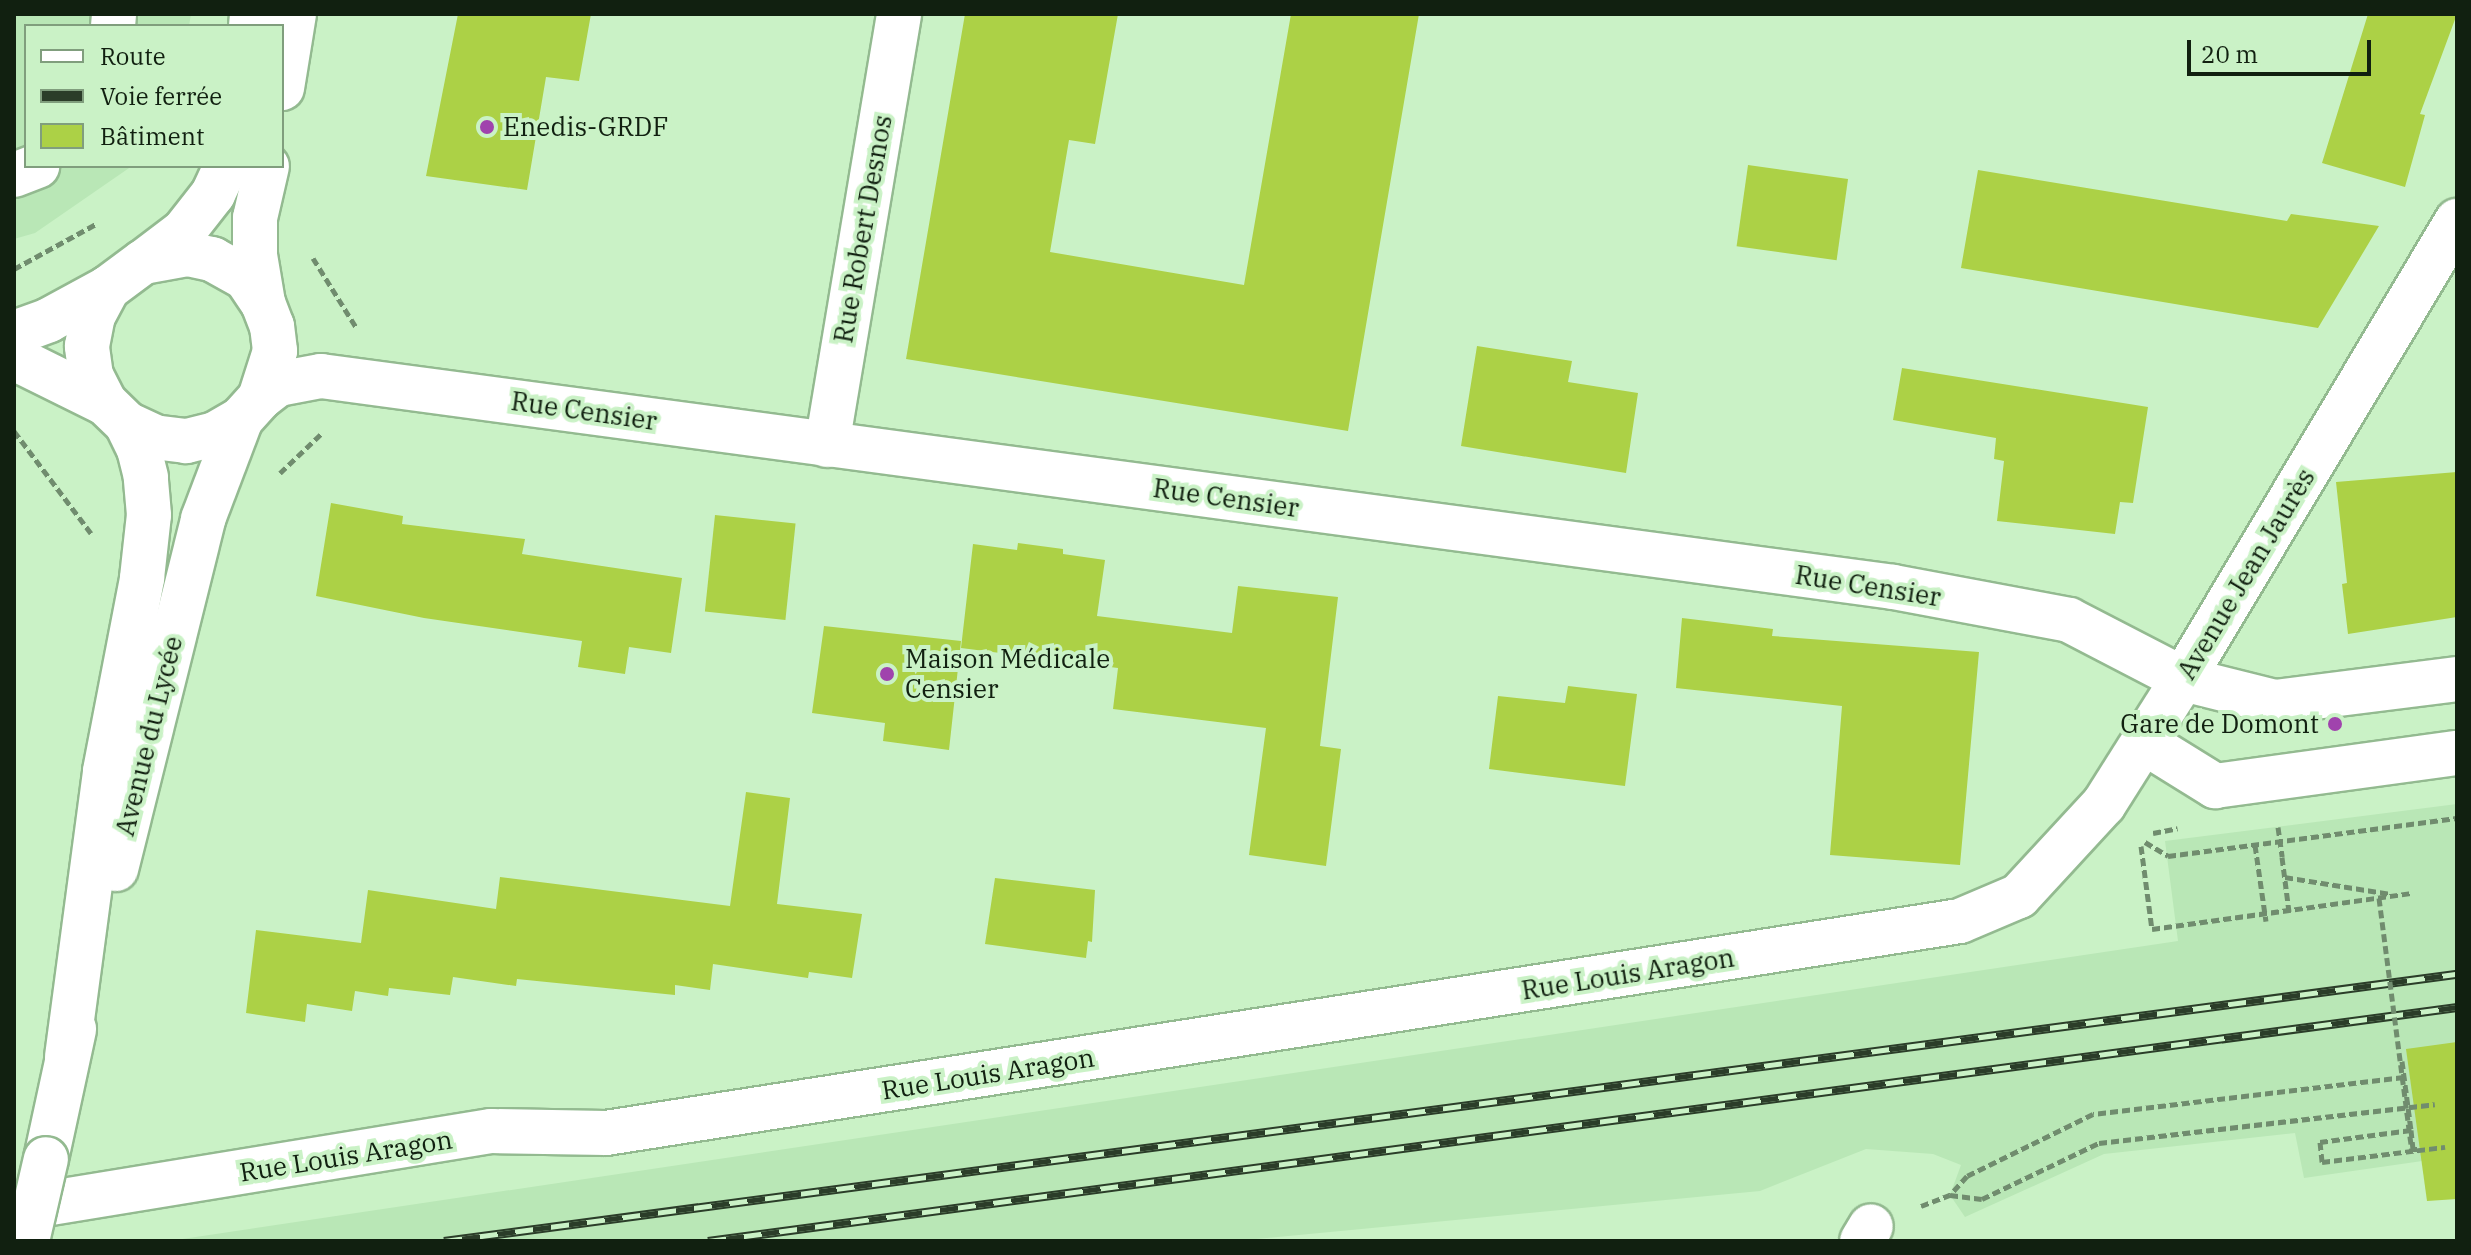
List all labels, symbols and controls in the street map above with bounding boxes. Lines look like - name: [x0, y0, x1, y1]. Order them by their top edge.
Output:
- legend: [24, 24, 284, 168]
- scale bar: [2191, 24, 2375, 74]
- text: 20 m: [2201, 38, 2258, 70]
- text: Route: [100, 40, 166, 72]
- text: Voie ferrée: [100, 80, 222, 112]
- place label: Enedis-GRDF: [503, 111, 668, 143]
- street label: Rue Robert Desnos: [828, 113, 898, 345]
- marker: Enedis-GRDF: [478, 118, 496, 136]
- text: Bâtiment: [100, 120, 205, 152]
- street label: Rue Censier: [509, 385, 659, 437]
- street label: Avenue Jean Jaurès: [2171, 463, 2321, 685]
- street label: Rue Censier: [1151, 472, 1301, 524]
- street label: Rue Censier: [1793, 559, 1943, 613]
- street label: Avenue du Lycée: [109, 633, 189, 839]
- place label: Maison Médicale Censier: [905, 643, 1110, 704]
- marker: Maison Médicale Censier: [876, 663, 898, 685]
- place label: Gare de Domont: [2120, 708, 2319, 740]
- marker: Gare de Domont: [2326, 715, 2344, 733]
- street label: Rue Louis Aragon: [1519, 942, 1737, 1006]
- street label: Rue Louis Aragon: [879, 1042, 1097, 1106]
- street label: Rue Louis Aragon: [237, 1124, 455, 1188]

